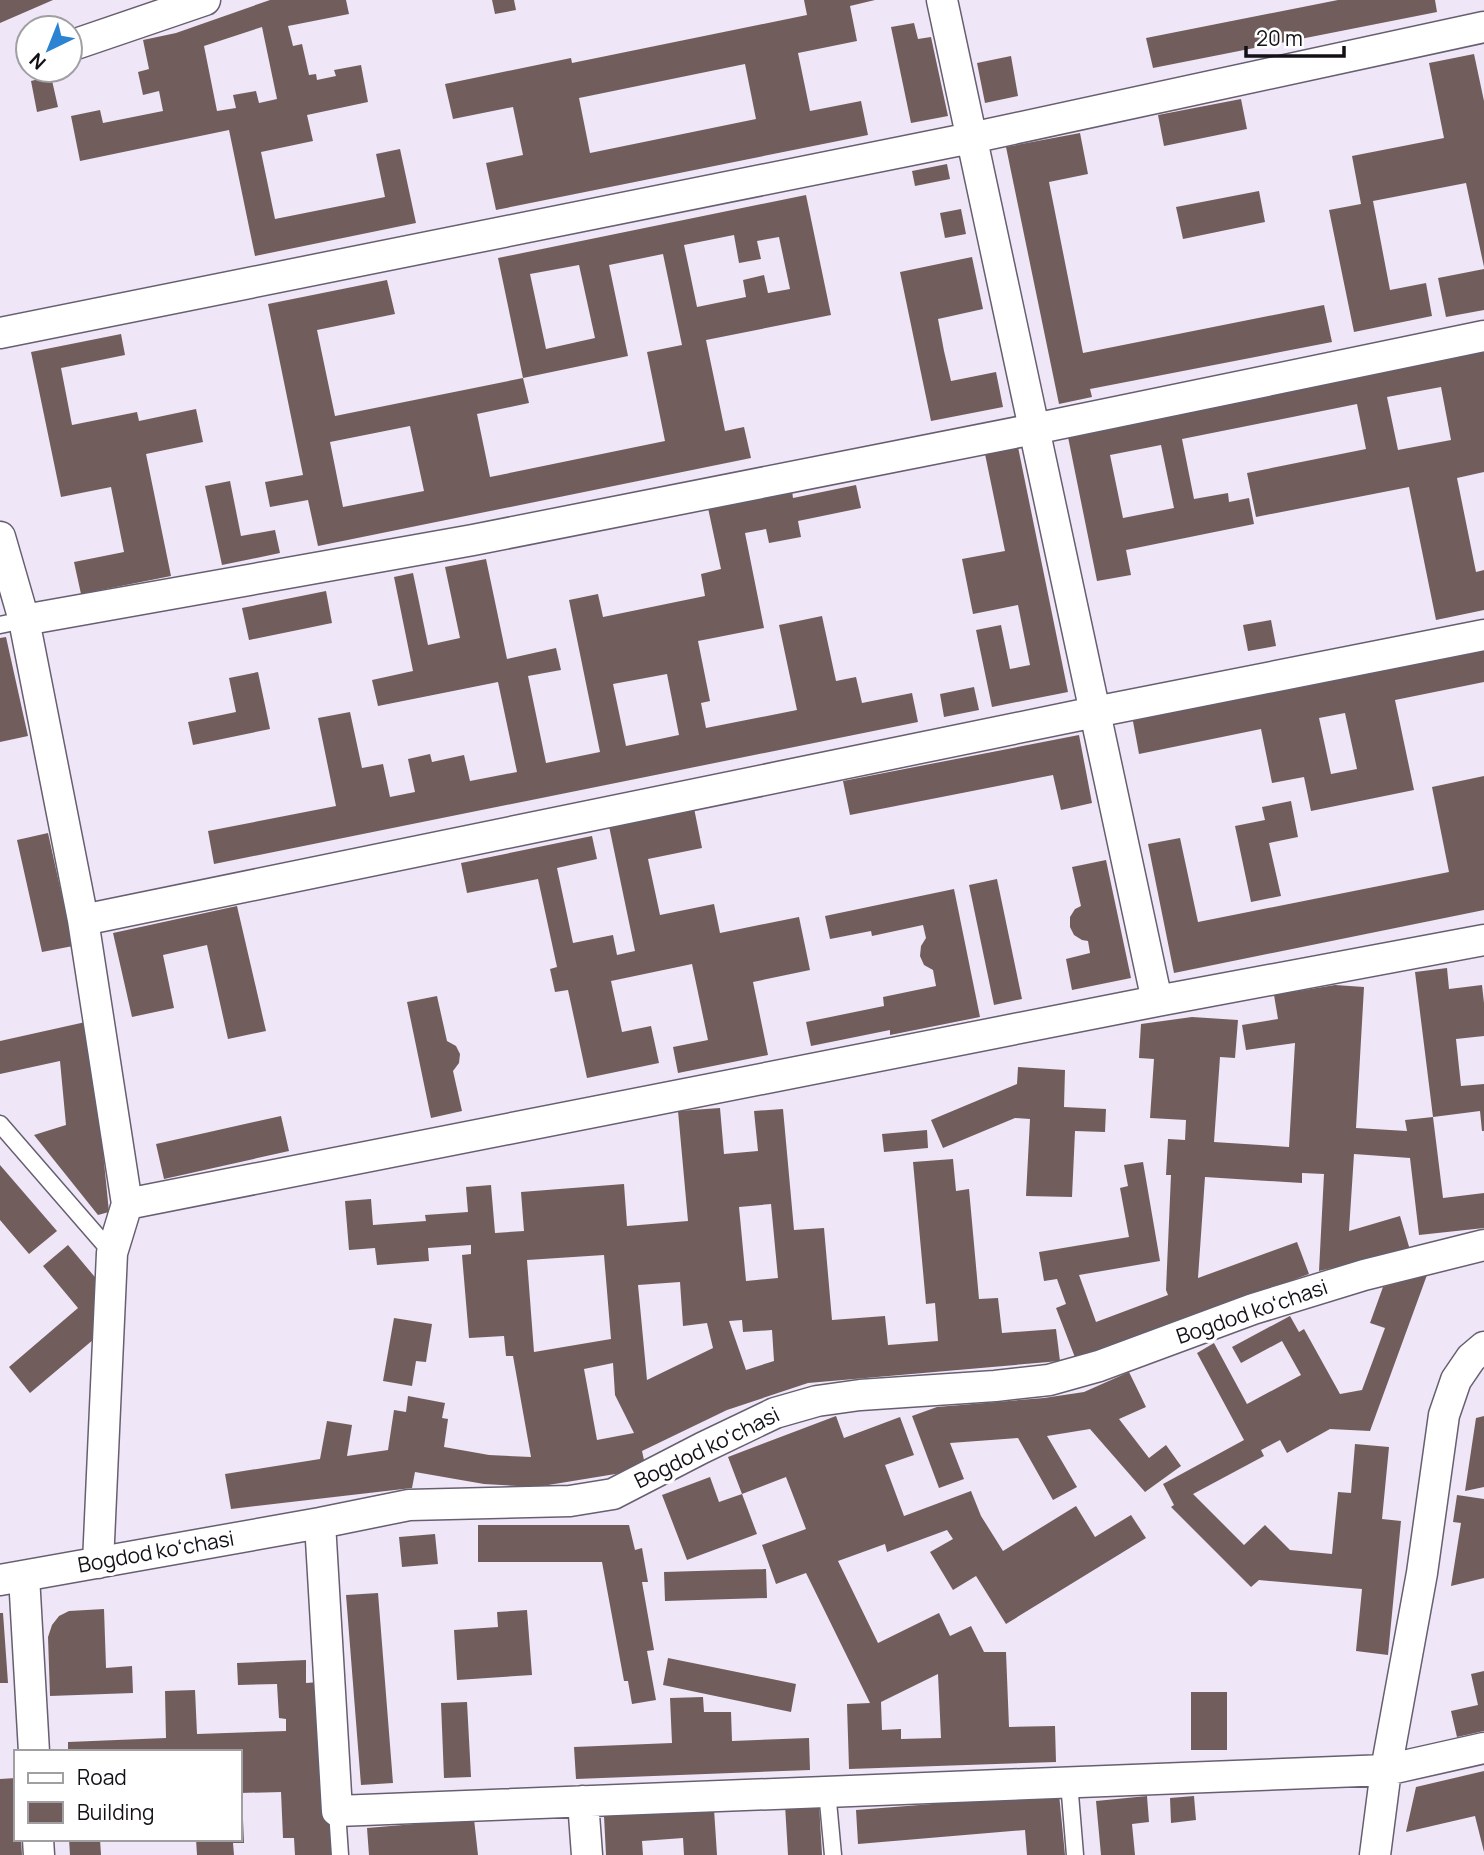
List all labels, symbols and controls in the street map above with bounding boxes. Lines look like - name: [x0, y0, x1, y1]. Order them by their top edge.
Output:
- north arrow: [14, 14, 84, 84]
- scale bar: [1246, 14, 1344, 58]
- text: 20 m: [1256, 24, 1303, 52]
- text: N: [24, 47, 51, 76]
- street label: Bogdod koʻchasi: [1172, 1272, 1331, 1350]
- street label: Bogdod koʻchasi: [629, 1400, 784, 1494]
- street label: Bogdod koʻchasi: [75, 1523, 236, 1579]
- legend: [14, 1750, 242, 1841]
- text: Road: [77, 1763, 127, 1791]
- text: Building: [77, 1798, 154, 1826]

